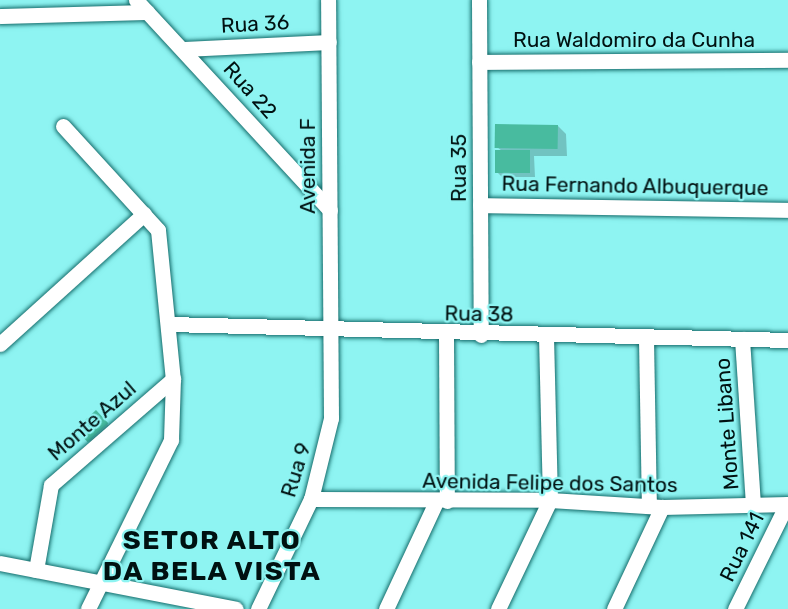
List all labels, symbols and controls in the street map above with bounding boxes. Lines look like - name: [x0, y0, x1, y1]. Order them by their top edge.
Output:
- street label: Rua 36: [220, 10, 290, 38]
- street label: Rua Waldomiro da Cunha: [513, 27, 755, 53]
- street label: Rua 22: [218, 56, 282, 124]
- street label: Avenida F: [295, 118, 321, 214]
- street label: Rua 35: [446, 134, 472, 202]
- street label: Rua Fernando Albuquerque: [501, 171, 769, 201]
- street label: Rua 38: [444, 301, 514, 327]
- street label: Monte Libano: [710, 357, 744, 491]
- street label: Monte Azul: [43, 376, 141, 466]
- street label: Rua 9: [276, 440, 316, 500]
- street label: Avenida Felipe dos Santos: [422, 468, 678, 498]
- street label: Rua 141: [715, 508, 769, 586]
- district label: SETOR ALTO DA BELA VISTA: [102, 524, 322, 587]

